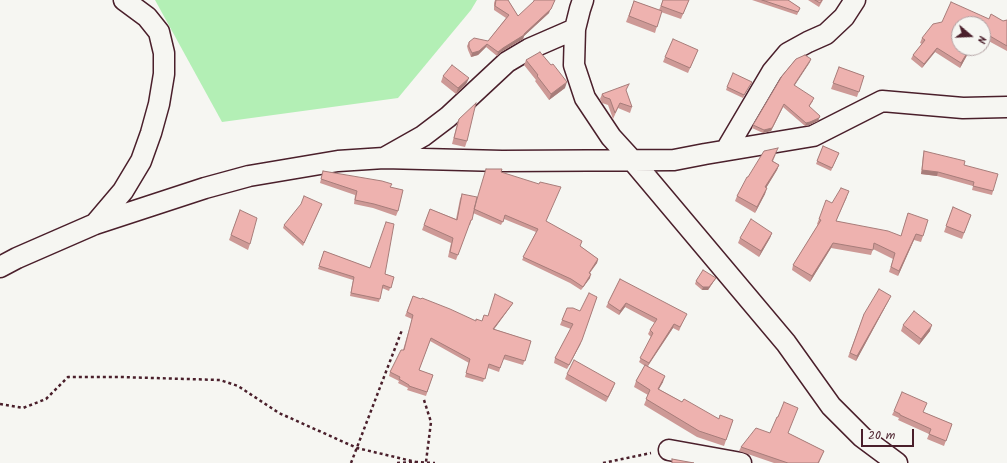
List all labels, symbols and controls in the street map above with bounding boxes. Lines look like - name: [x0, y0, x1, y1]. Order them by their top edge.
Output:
- north arrow: [951, 16, 991, 56]
- text: N: [972, 33, 991, 46]
- scale bar: [863, 421, 916, 447]
- text: 20 m: [868, 426, 895, 445]

